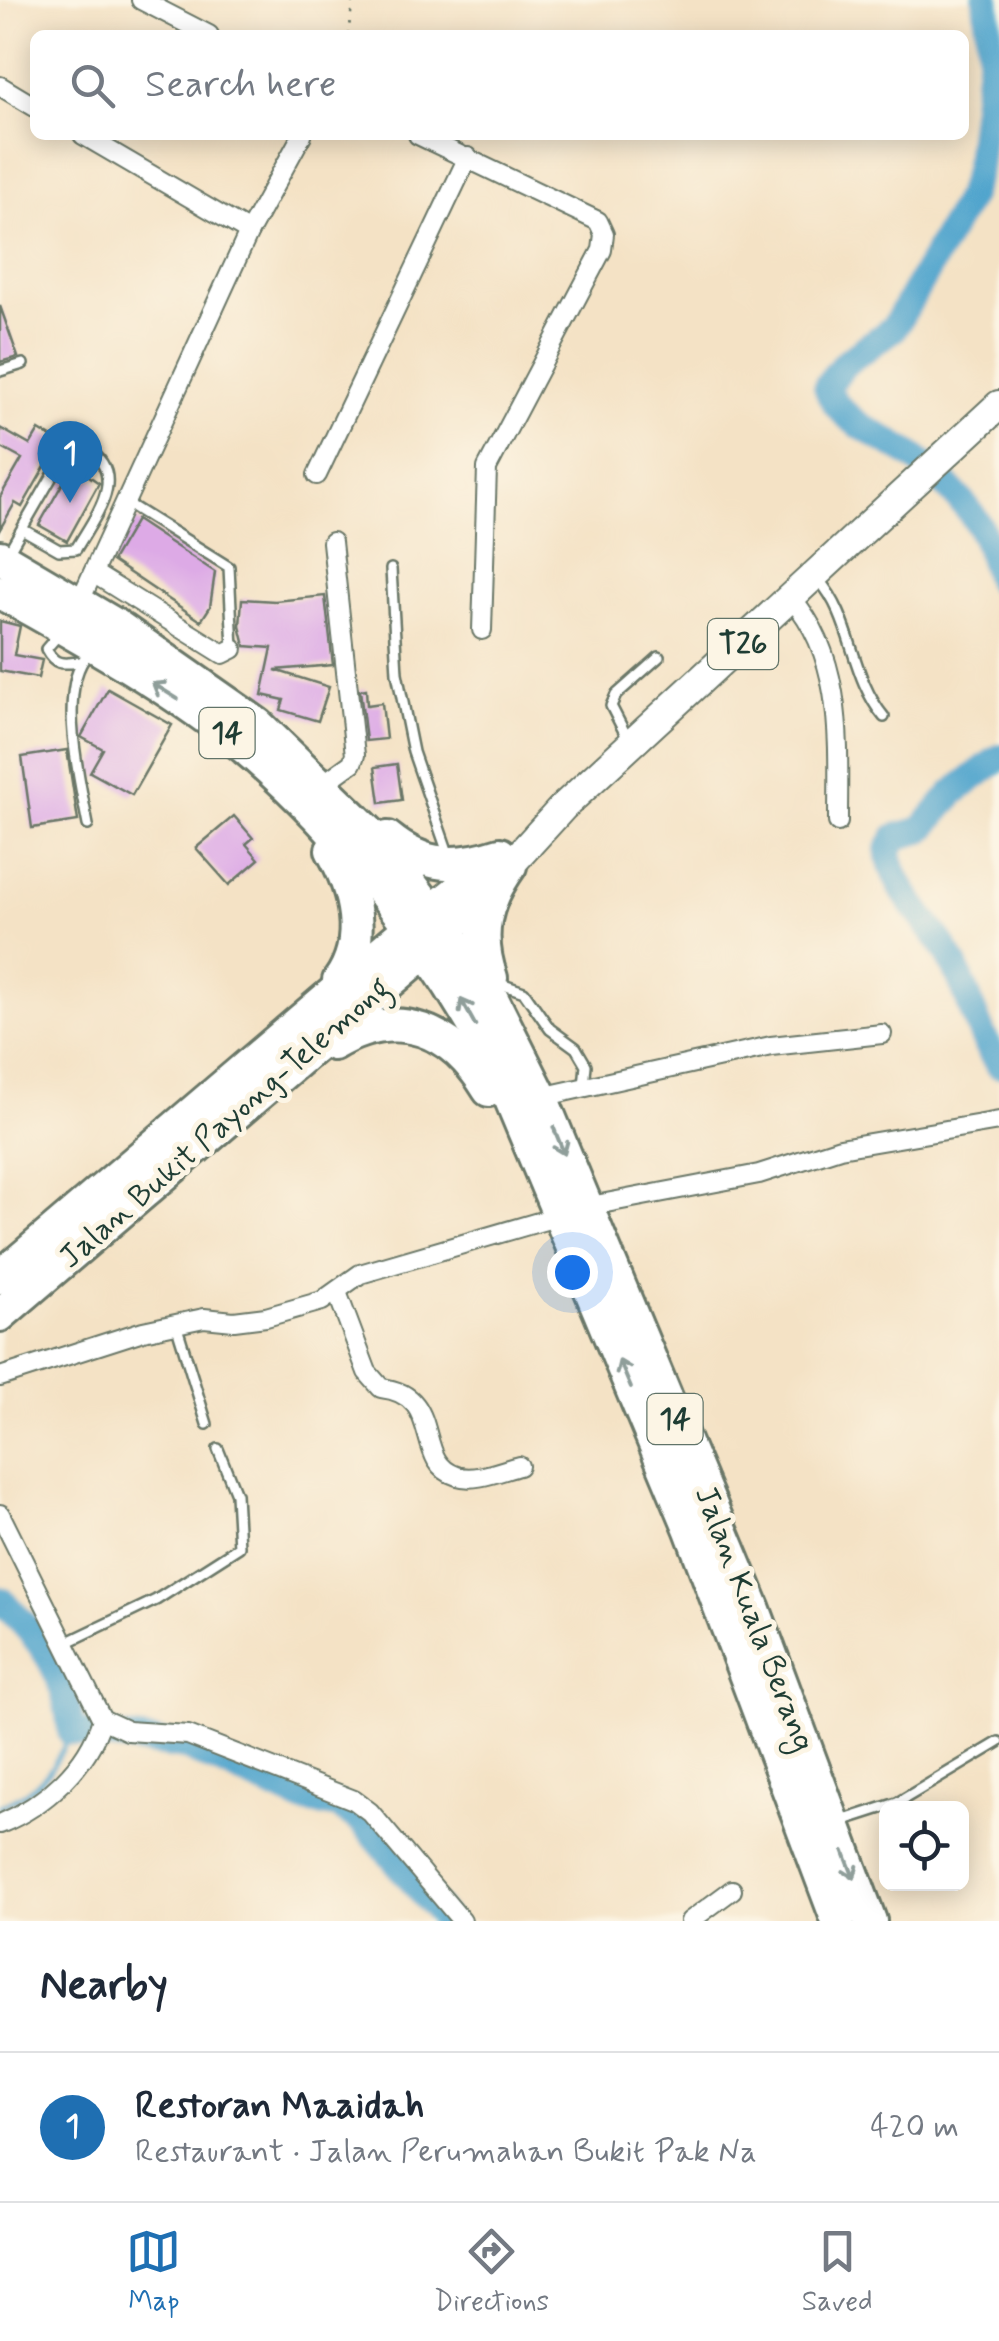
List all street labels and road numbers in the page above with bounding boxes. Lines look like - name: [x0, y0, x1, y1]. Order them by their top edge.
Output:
- road number: T26: [708, 619, 778, 669]
- road number: 14: [200, 708, 254, 758]
- street label: Jalan Bukit Payong-Telemong: [51, 968, 401, 1281]
- road number: 14: [648, 1394, 702, 1444]
- street label: Jalan Kuala Berang: [682, 1480, 824, 1758]

